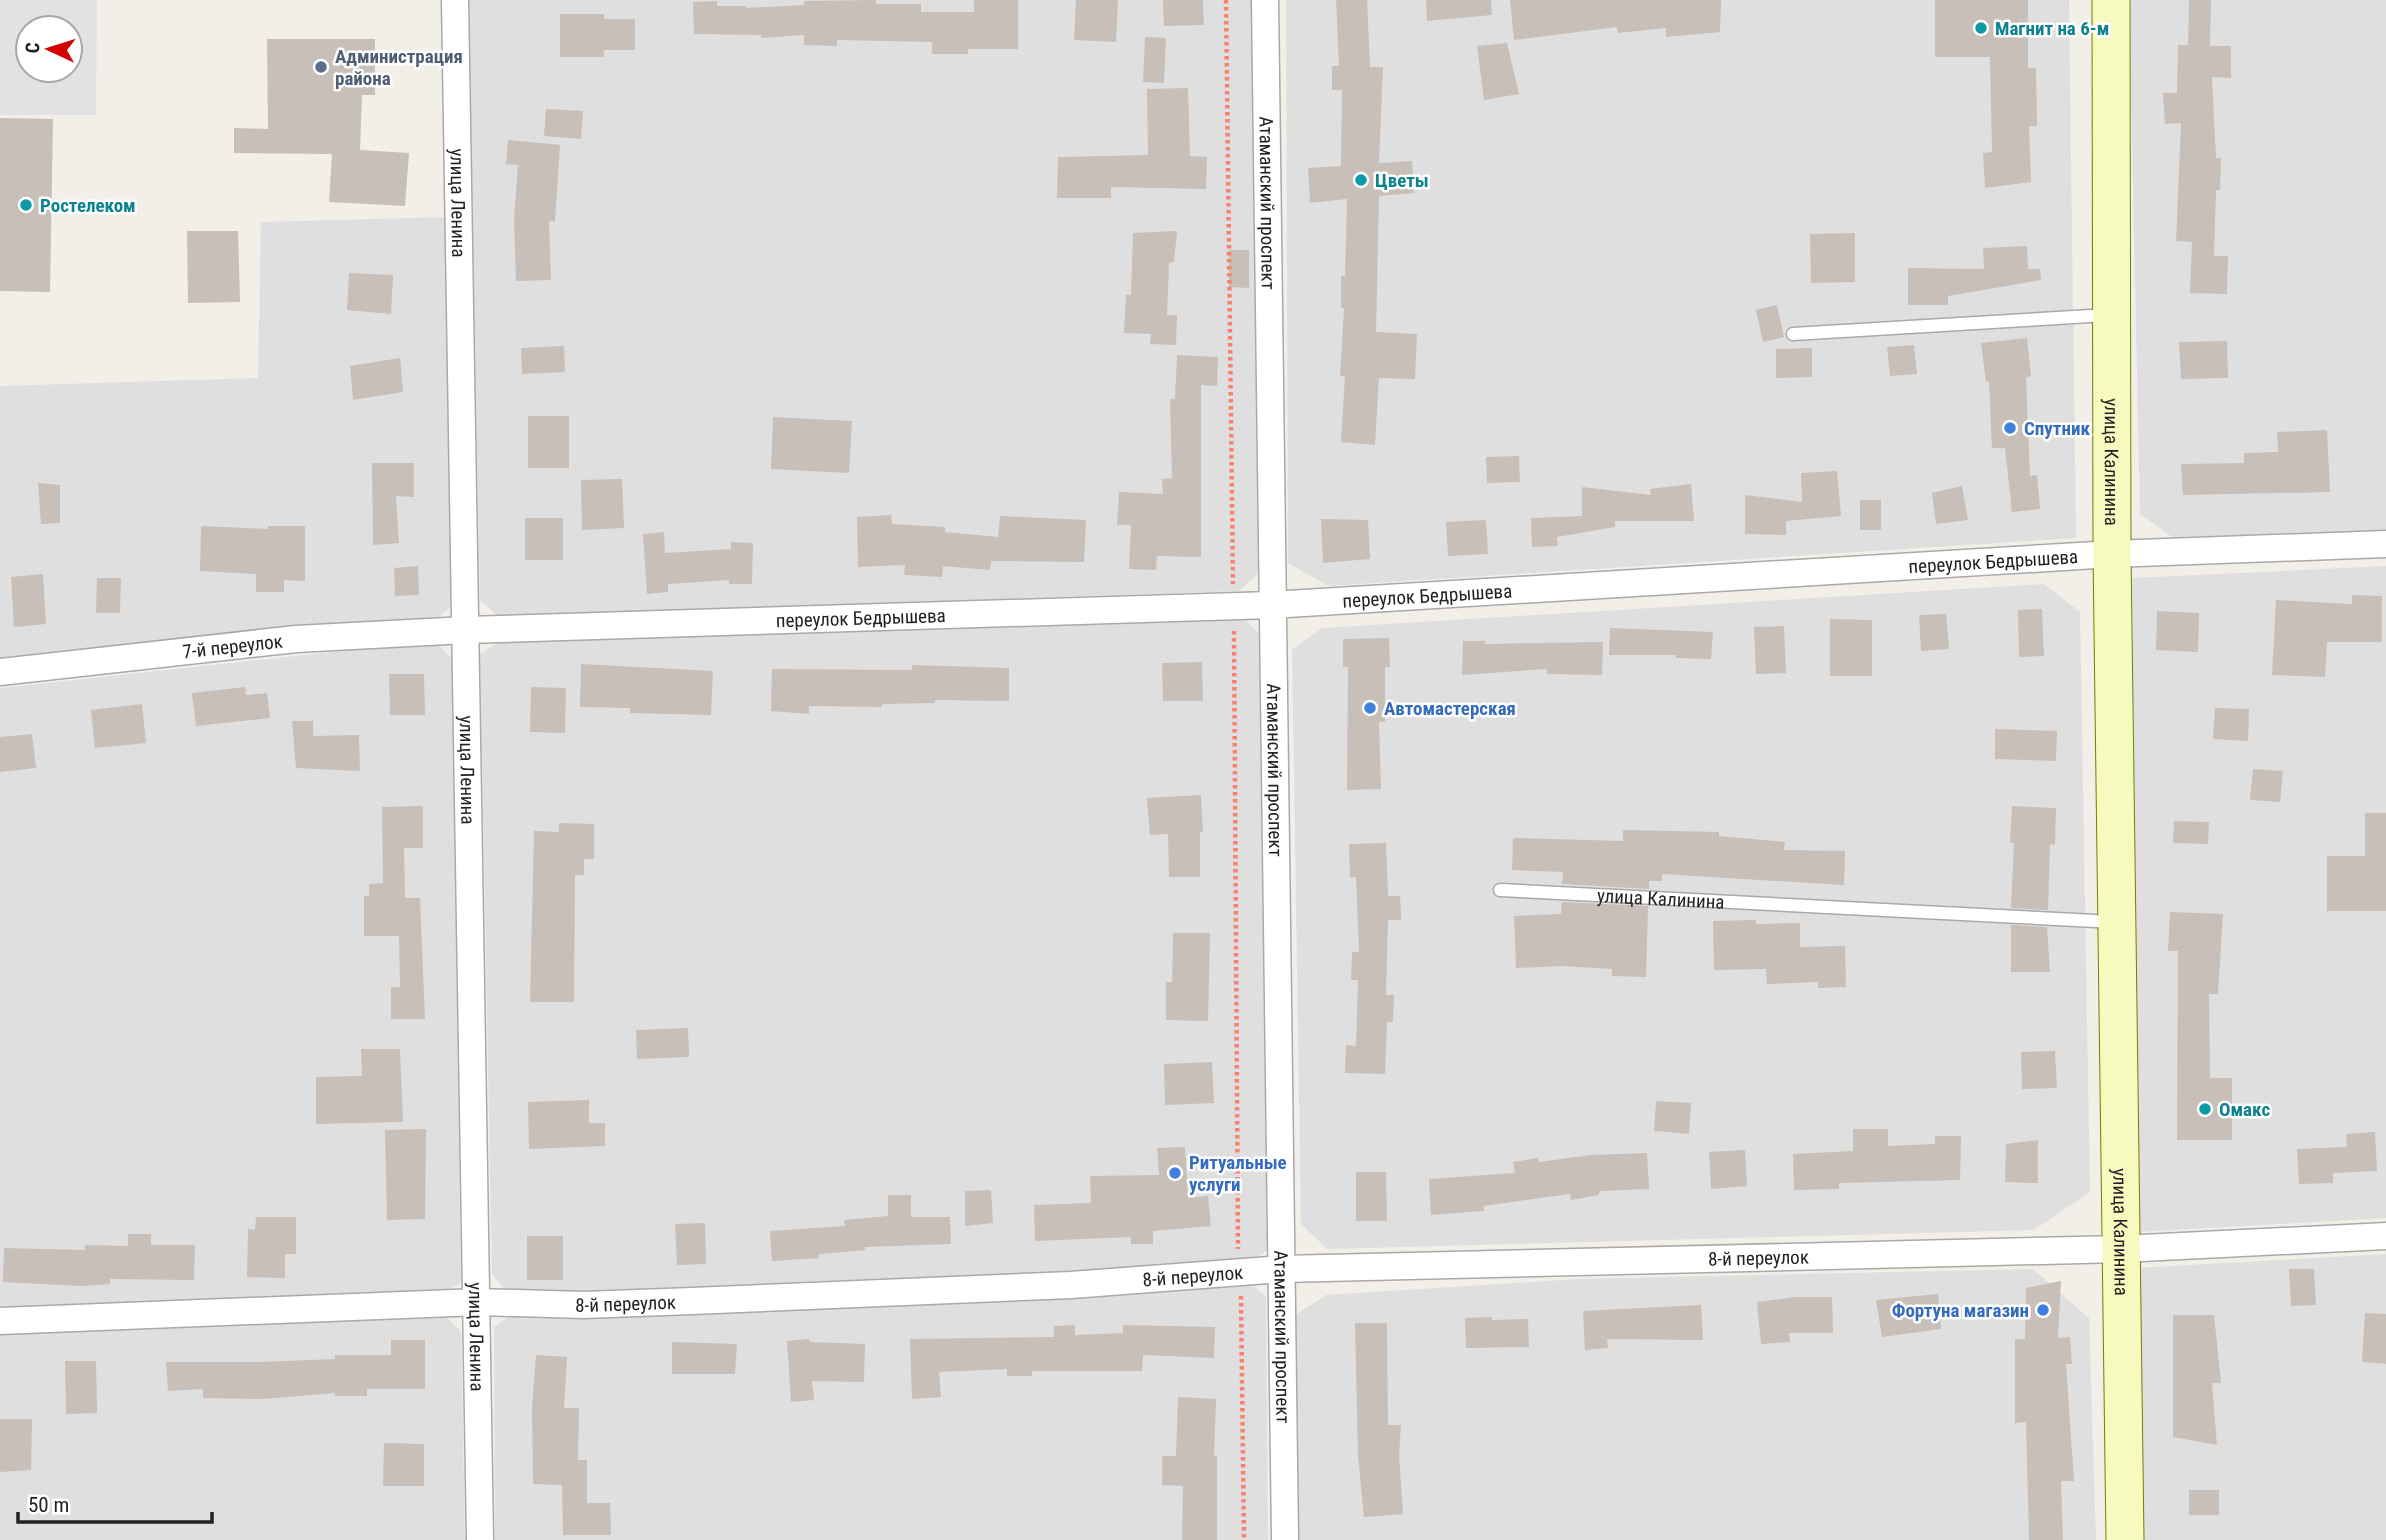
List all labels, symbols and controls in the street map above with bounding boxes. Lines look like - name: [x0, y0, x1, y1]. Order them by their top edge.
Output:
- north arrow: [14, 14, 84, 84]
- place label: Магнит на 6-м: [1995, 17, 2109, 40]
- marker: Магнит на 6-м: [1973, 20, 1989, 36]
- text: С: [21, 41, 44, 54]
- place label: Администрация района: [335, 45, 463, 90]
- marker: Администрация района: [313, 59, 329, 75]
- street label: Атаманский проспект: [1255, 116, 1280, 290]
- street label: улица Ленина: [446, 148, 471, 258]
- place label: Цветы: [1375, 169, 1429, 192]
- marker: Цветы: [1353, 172, 1369, 188]
- place label: Ростелеком: [40, 194, 136, 217]
- marker: Ростелеком: [18, 197, 34, 213]
- street label: улица Калинина: [2100, 398, 2123, 526]
- place label: Спутник: [2024, 417, 2090, 440]
- marker: Спутник: [2002, 420, 2018, 436]
- street label: переулок Бедрышева: [1908, 545, 2079, 578]
- street label: переулок Бедрышева: [1342, 579, 1513, 612]
- street label: переулок Бедрышева: [775, 604, 946, 632]
- street label: 7-й переулок: [181, 629, 284, 663]
- street label: Атаманский проспект: [1262, 683, 1288, 857]
- place label: Автомастерская: [1384, 697, 1516, 720]
- marker: Автомастерская: [1362, 700, 1378, 716]
- street label: улица Ленина: [455, 715, 480, 825]
- street label: улица Калинина: [1596, 884, 1725, 913]
- place label: Омакс: [2219, 1098, 2270, 1121]
- marker: Омакс: [2197, 1101, 2213, 1117]
- place label: Ритуальные услуги: [1189, 1151, 1287, 1196]
- marker: Ритуальные услуги: [1167, 1165, 1183, 1181]
- street label: улица Калинина: [2109, 1168, 2133, 1296]
- street label: 8-й переулок: [1708, 1245, 1809, 1270]
- street label: Атаманский проспект: [1270, 1250, 1295, 1424]
- street label: 8-й переулок: [1142, 1260, 1244, 1291]
- street label: улица Ленина: [464, 1282, 489, 1392]
- street label: 8-й переулок: [575, 1290, 676, 1317]
- place label: Фортуна магазин: [1892, 1299, 2029, 1322]
- marker: Фортуна магазин: [2035, 1302, 2051, 1318]
- scale bar: [18, 1480, 212, 1524]
- text: 50 m: [28, 1493, 69, 1517]

